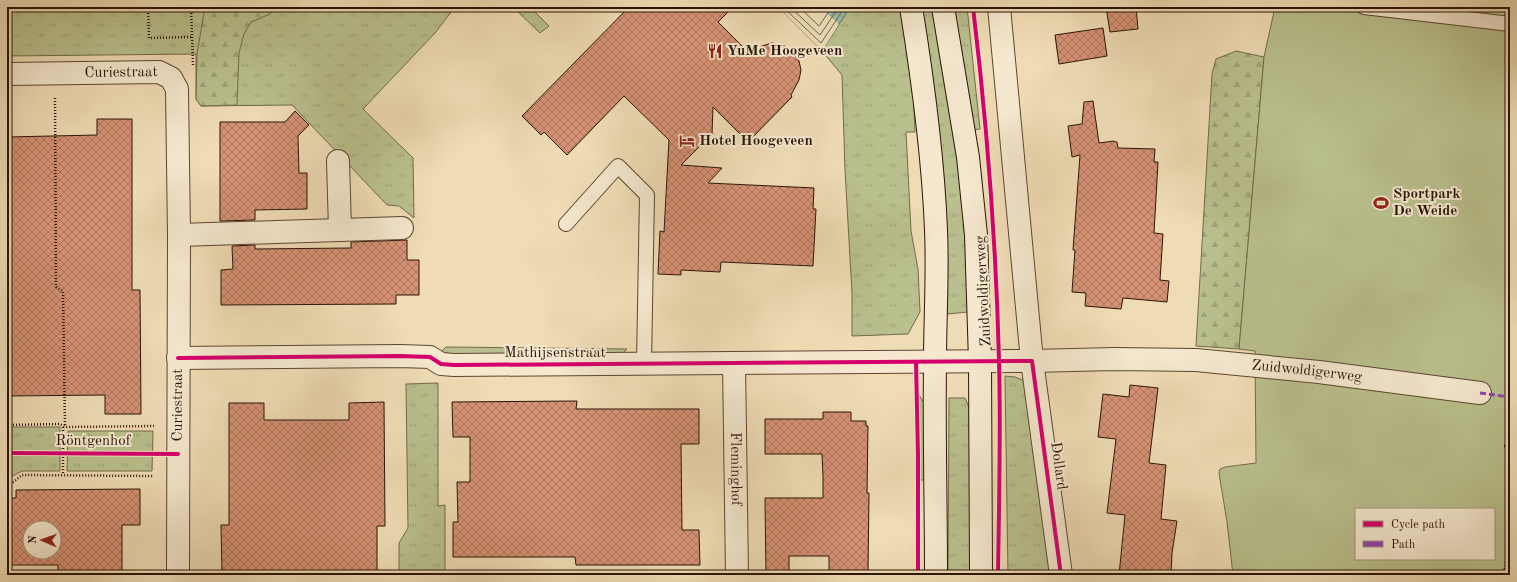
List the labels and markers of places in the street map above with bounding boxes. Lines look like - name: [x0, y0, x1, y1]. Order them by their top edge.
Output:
- restaurant icon: YuMe Hoogeveen: [706, 42, 724, 60]
- place label: YuMe Hoogeveen: [727, 44, 842, 59]
- hotel icon: Hotel Hoogeveen: [678, 132, 696, 150]
- place label: Hotel Hoogeveen: [699, 134, 813, 149]
- place label: Sportpark De Weide: [1393, 187, 1461, 219]
- sports icon: Sportpark De Weide: [1372, 194, 1390, 212]

